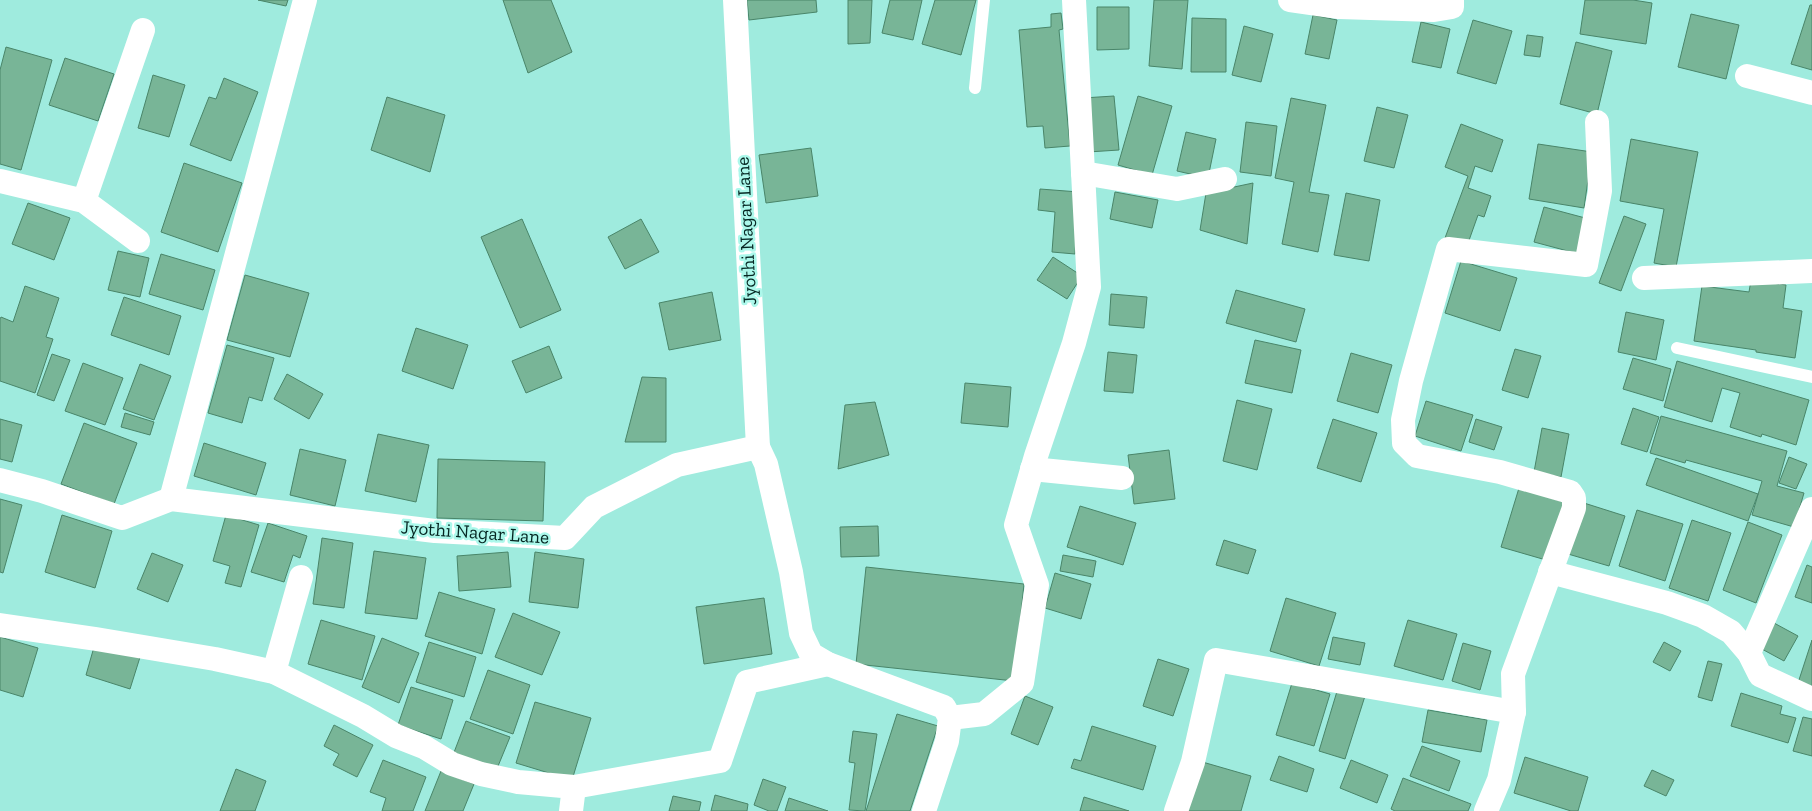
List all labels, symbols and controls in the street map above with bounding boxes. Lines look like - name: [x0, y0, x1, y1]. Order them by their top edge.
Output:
- street label: Jyothi Nagar Lane: [731, 156, 761, 306]
- street label: Jyothi Nagar Lane: [400, 515, 550, 549]

